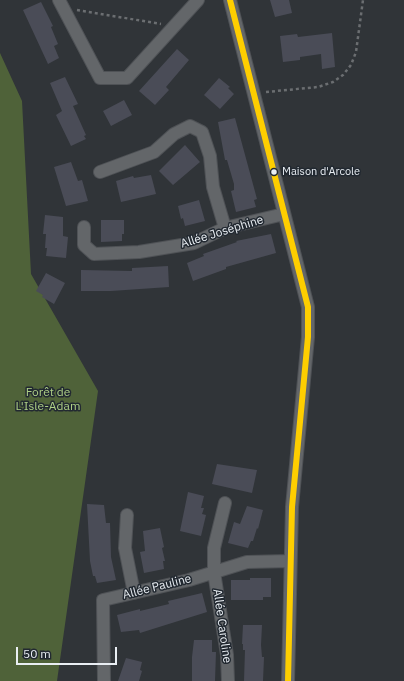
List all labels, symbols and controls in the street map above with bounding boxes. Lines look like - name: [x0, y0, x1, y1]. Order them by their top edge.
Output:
- place label: Maison d'Arcole: [282, 165, 360, 179]
- marker: Maison d'Arcole: [269, 167, 279, 177]
- street label: Allée Joséphine: [179, 213, 265, 251]
- park label: Forêt de L'Isle-Adam: [16, 386, 80, 414]
- street label: Allée Pauline: [121, 572, 193, 602]
- street label: Allée Caroline: [210, 588, 234, 664]
- scale bar: [18, 639, 119, 665]
- text: 50 m: [23, 646, 51, 661]

